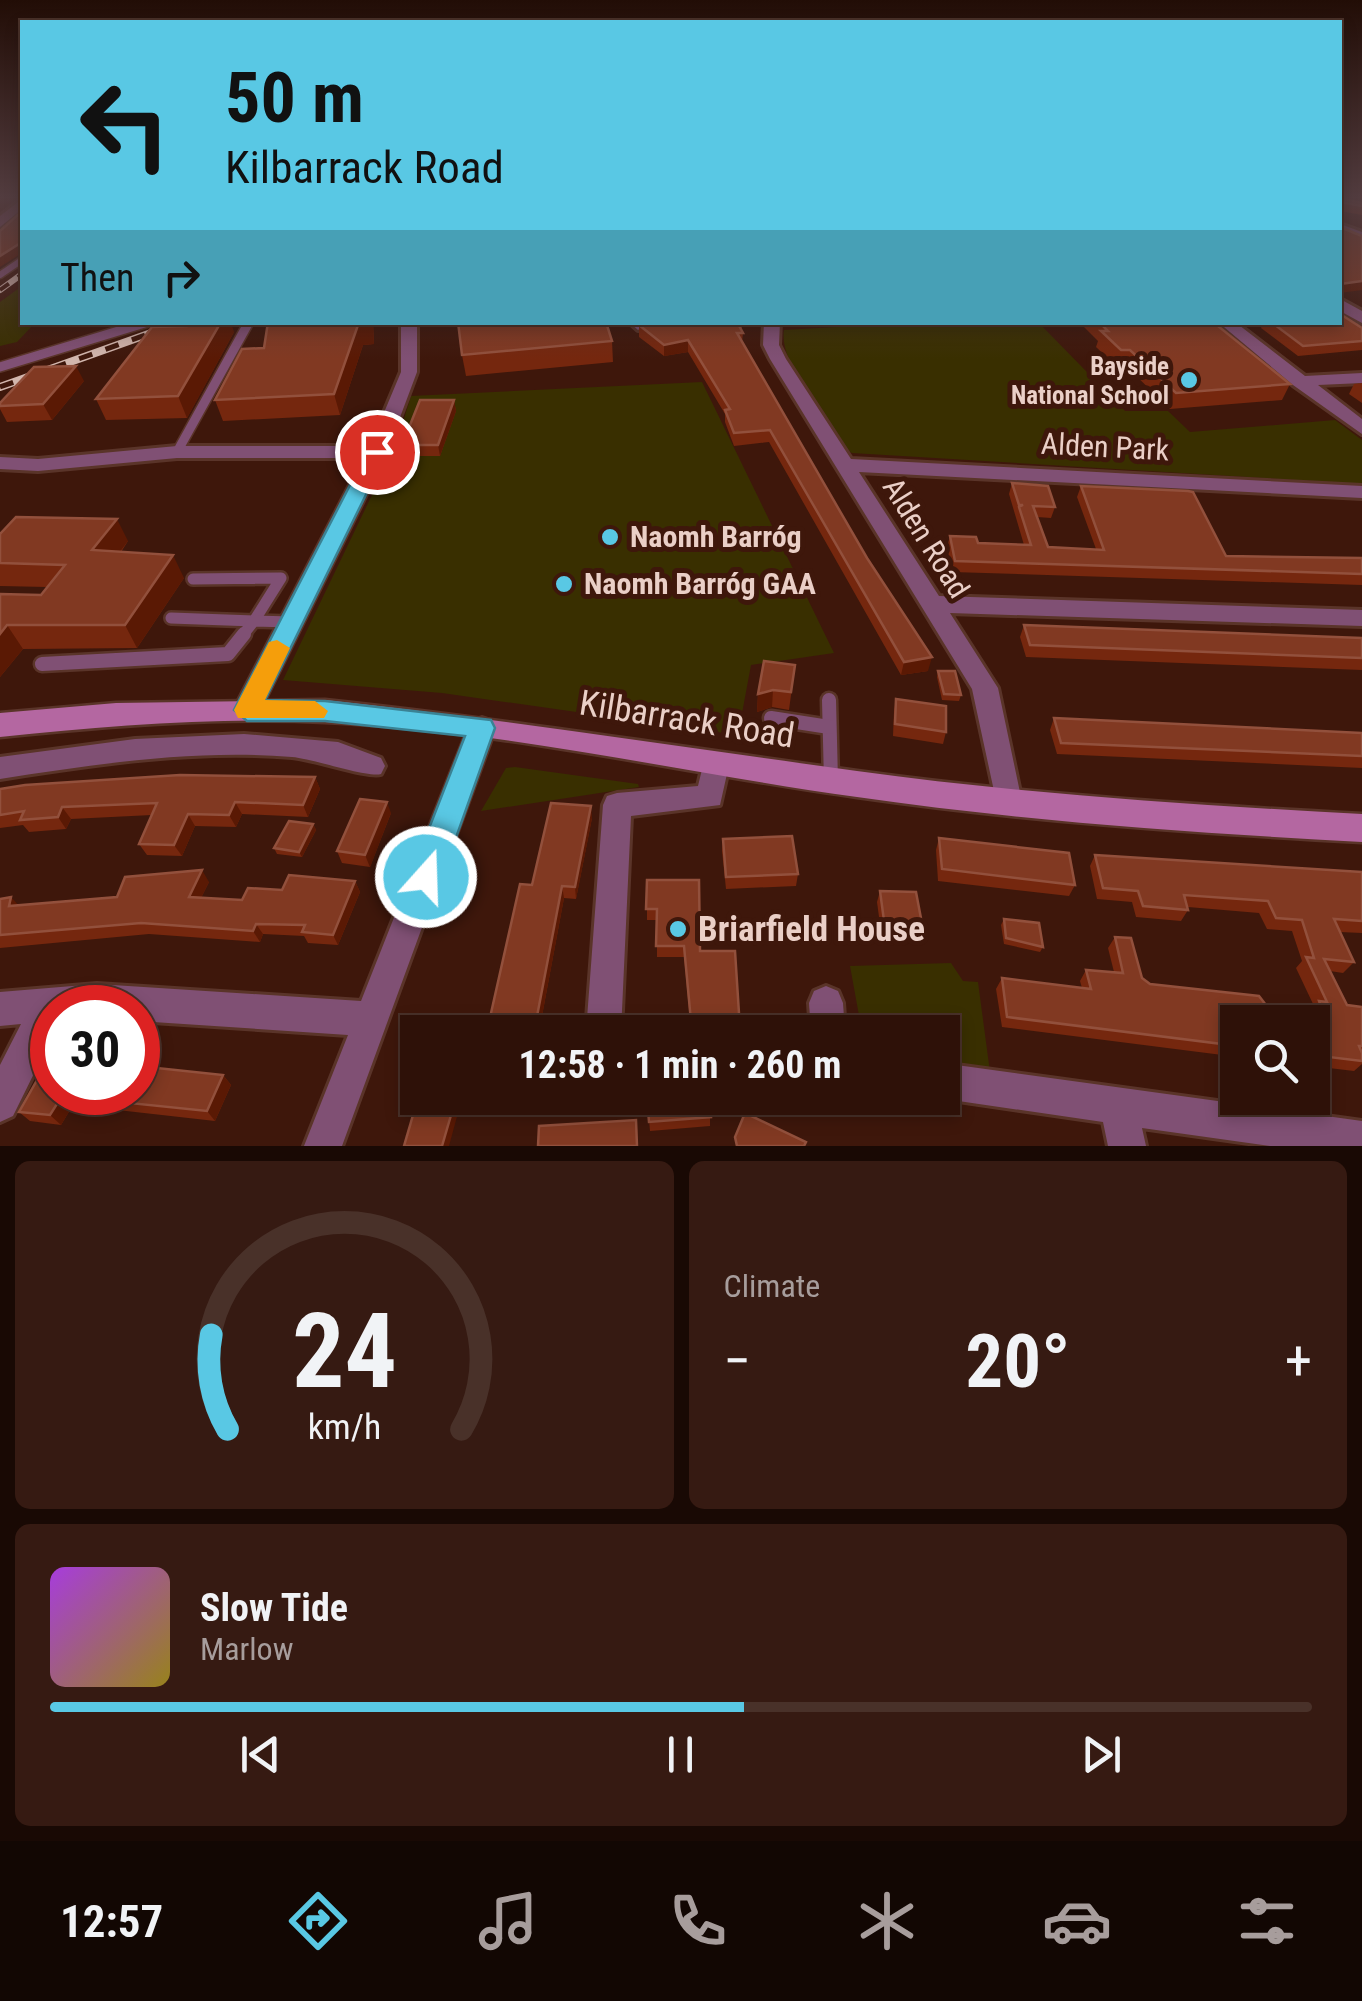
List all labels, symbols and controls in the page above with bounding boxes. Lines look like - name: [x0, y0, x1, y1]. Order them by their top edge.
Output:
- text: 50 m: [225, 57, 364, 139]
- icon: left: [60, 60, 190, 190]
- text: Kilbarrack Road: [225, 141, 504, 194]
- icon: right: [154, 250, 209, 305]
- text: Then: [60, 256, 134, 300]
- place label: Bayside National School: [1011, 352, 1169, 410]
- marker: Bayside National School: [1178, 369, 1200, 391]
- pin: [335, 410, 420, 495]
- icon: arrive: [350, 425, 405, 480]
- street label: Alden Park: [1040, 426, 1170, 467]
- street label: Alden Road: [876, 471, 977, 604]
- place label: Naomh Barróg: [630, 519, 802, 554]
- marker: Naomh Barróg: [599, 526, 621, 548]
- place label: Naomh Barróg GAA: [584, 566, 816, 601]
- marker: Naomh Barróg GAA: [553, 573, 575, 595]
- street label: Kilbarrack Road: [577, 682, 797, 757]
- position arrow: [374, 825, 478, 929]
- place label: Briarfield House: [698, 909, 925, 950]
- marker: Briarfield House: [667, 918, 689, 940]
- speed limit sign: 30: [30, 985, 160, 1115]
- map controls: [1220, 1005, 1330, 1115]
- button: search: [1220, 1005, 1330, 1115]
- text: 12:58 · 1 min · 260 m: [519, 1043, 841, 1087]
- text: Climate: [724, 1267, 820, 1305]
- text: 24: [292, 1291, 397, 1412]
- text: 20°: [965, 1317, 1070, 1405]
- text: −: [724, 1329, 751, 1393]
- text: +: [1285, 1329, 1312, 1393]
- text: km/h: [307, 1406, 381, 1448]
- text: Slow Tide: [200, 1586, 348, 1630]
- text: Marlow: [200, 1630, 293, 1668]
- icon: previous: [233, 1727, 288, 1782]
- icon: pause: [653, 1727, 708, 1782]
- icon: next: [1074, 1727, 1129, 1782]
- icon: directions: [283, 1886, 353, 1956]
- icon: music: [473, 1886, 543, 1956]
- icon: phone: [663, 1886, 733, 1956]
- icon: climate: [852, 1886, 922, 1956]
- icon: car: [1042, 1886, 1112, 1956]
- icon: filters: [1232, 1886, 1302, 1956]
- text: 12:57: [60, 1895, 163, 1948]

